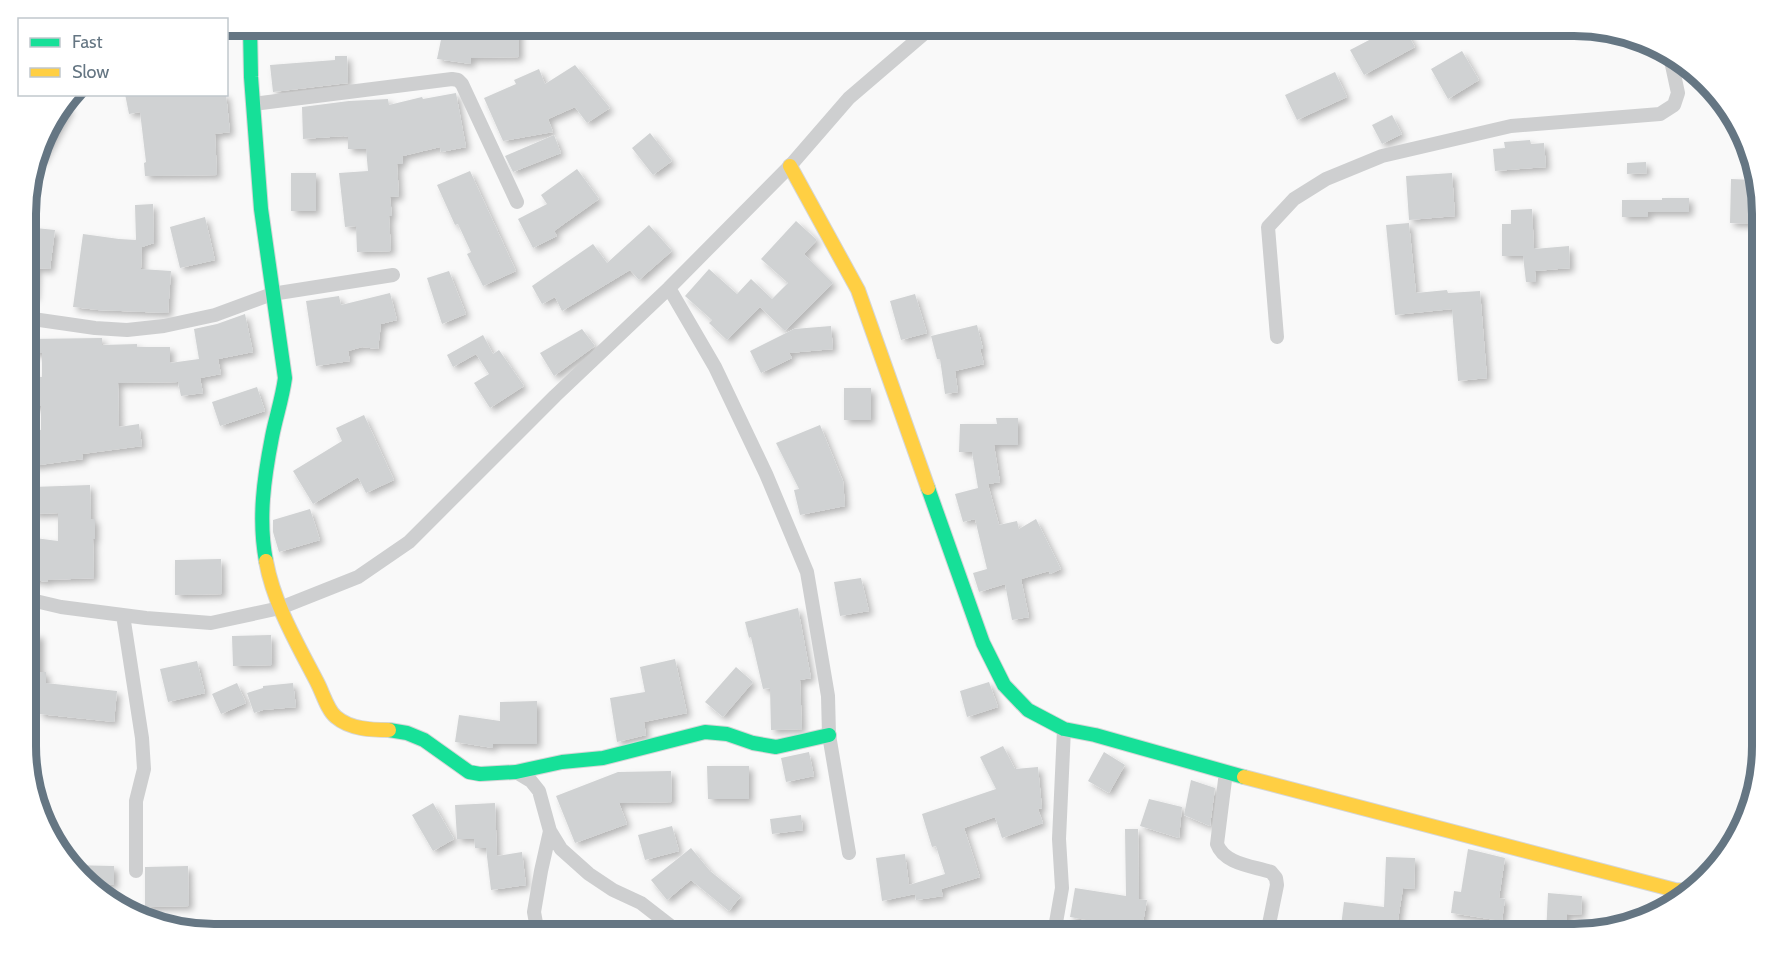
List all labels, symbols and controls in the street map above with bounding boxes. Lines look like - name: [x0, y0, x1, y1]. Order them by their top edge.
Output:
- legend: [18, 18, 228, 96]
- text: Fast: [72, 31, 103, 53]
- text: Slow: [72, 61, 109, 83]

